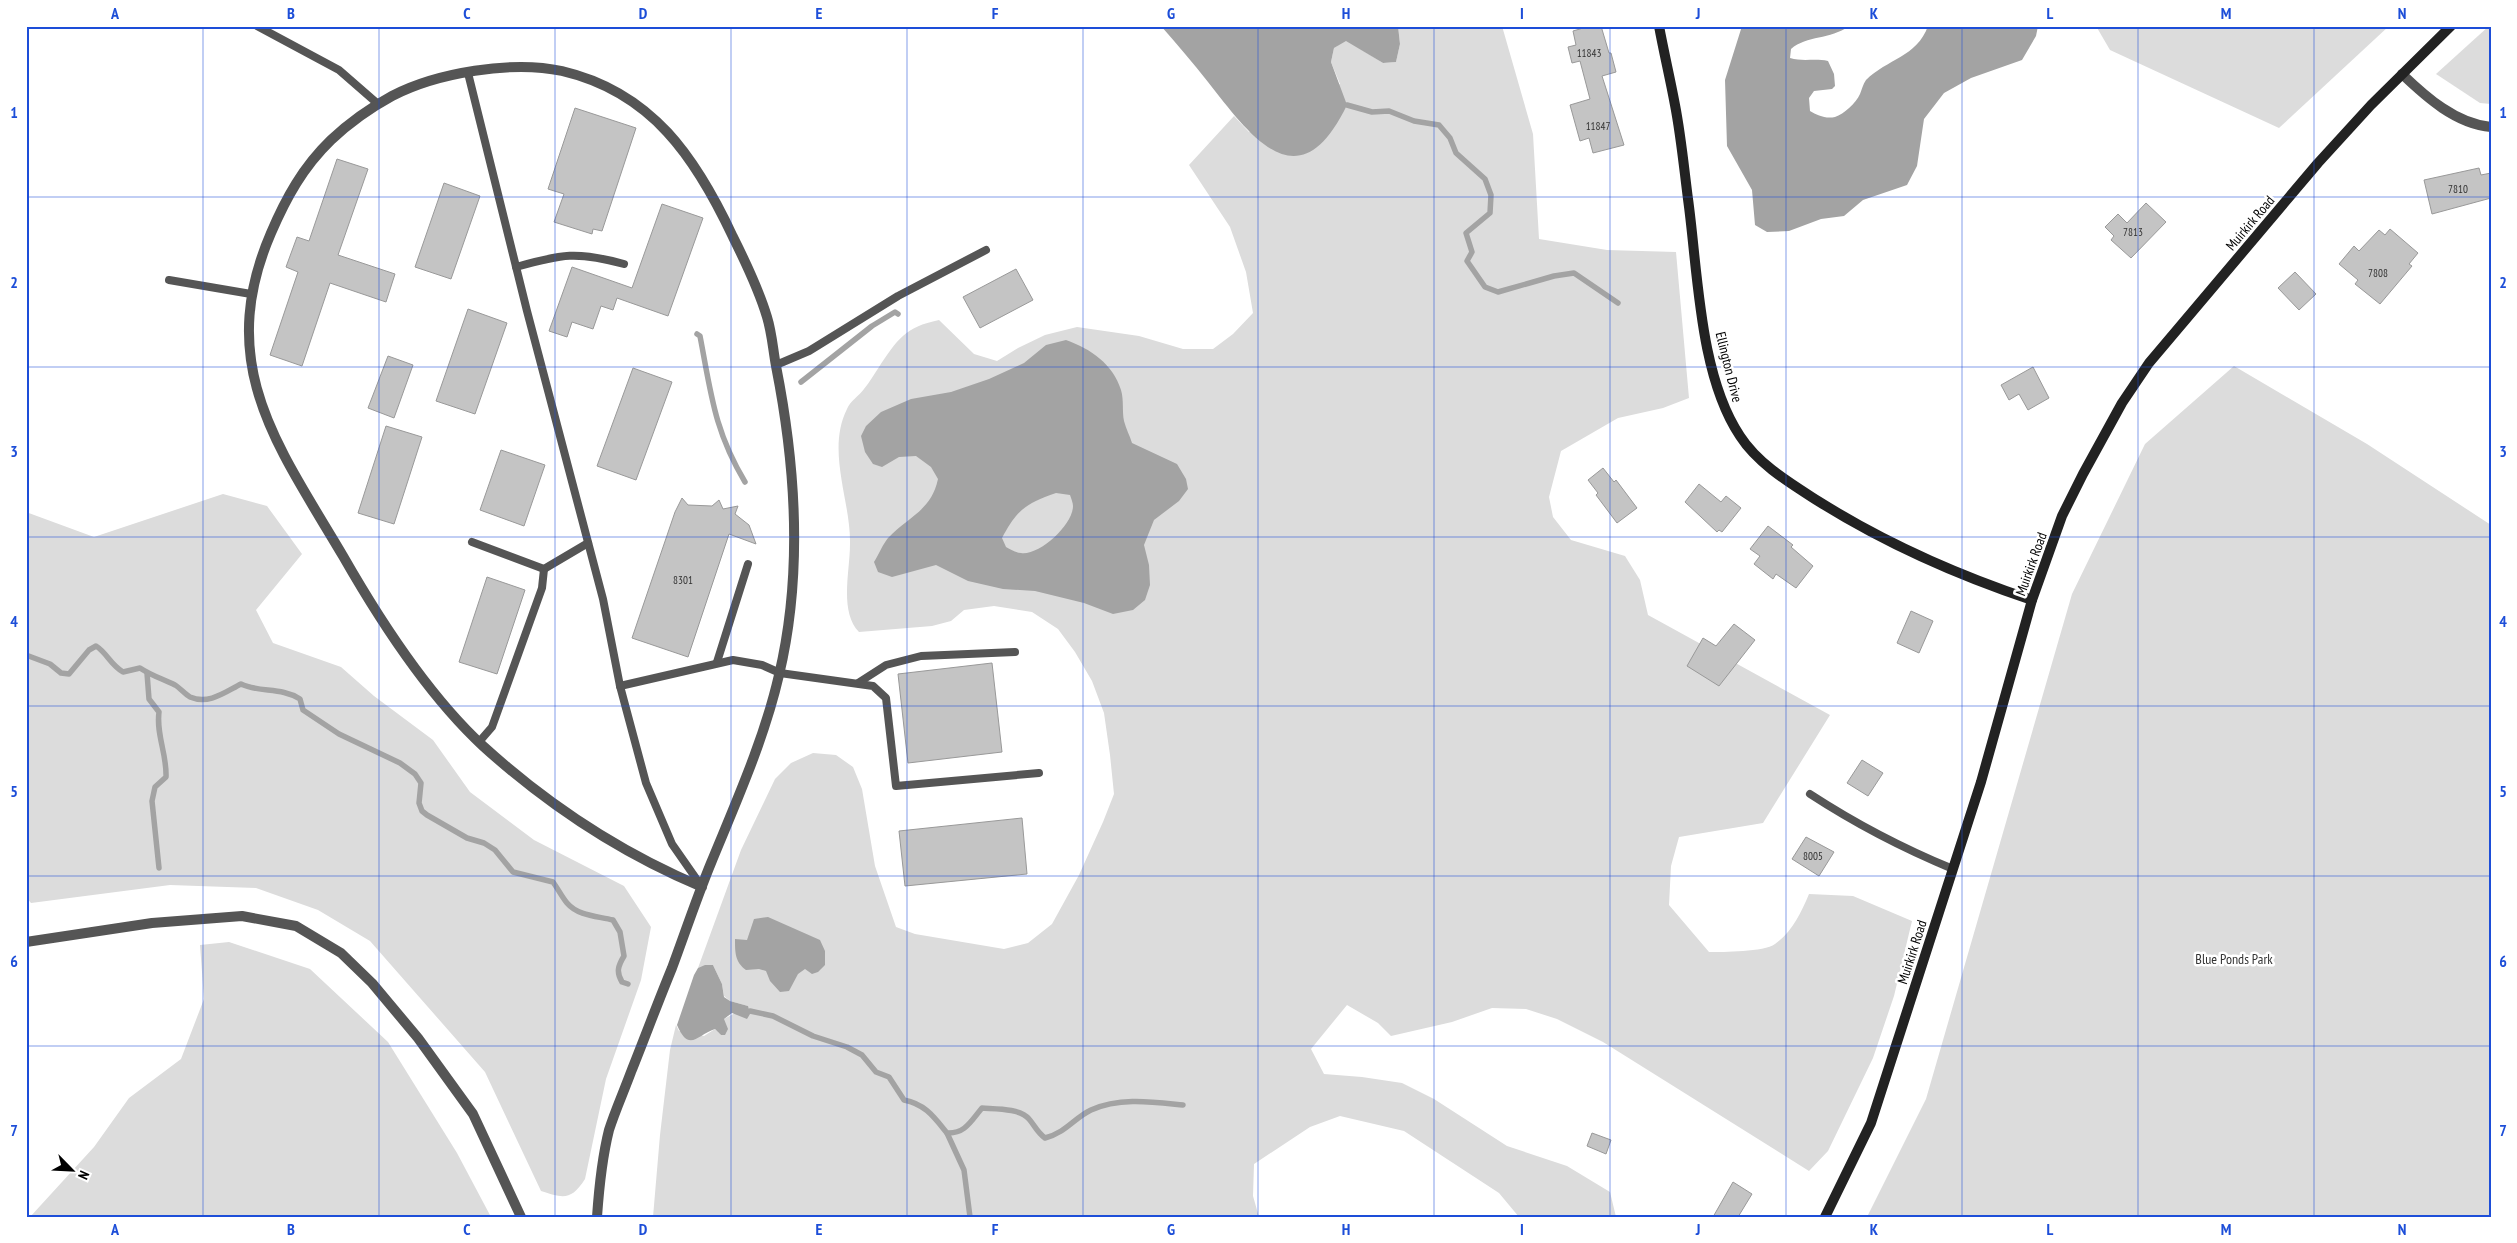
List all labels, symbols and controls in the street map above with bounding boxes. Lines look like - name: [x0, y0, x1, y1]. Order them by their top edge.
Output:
- text: A: [110, 3, 120, 23]
- text: B: [287, 3, 295, 23]
- text: C: [463, 3, 471, 23]
- text: D: [639, 3, 648, 23]
- text: E: [816, 3, 823, 23]
- text: F: [992, 3, 999, 23]
- text: G: [1167, 3, 1175, 23]
- text: H: [1342, 3, 1350, 23]
- text: I: [1520, 3, 1524, 23]
- text: J: [1695, 3, 1700, 23]
- text: K: [1870, 3, 1879, 23]
- text: L: [2047, 3, 2054, 23]
- text: M: [2221, 3, 2231, 23]
- text: N: [2398, 3, 2406, 23]
- house number: 11843: [1577, 46, 1601, 60]
- text: 1: [10, 102, 18, 122]
- text: 1: [2499, 102, 2507, 122]
- house number: 11847: [1586, 119, 1610, 133]
- house number: 7810: [2448, 182, 2468, 196]
- street label: Muirkirk Road: [2222, 192, 2278, 254]
- house number: 7813: [2123, 225, 2143, 239]
- house number: 7808: [2368, 266, 2388, 280]
- text: 2: [10, 272, 18, 292]
- text: 2: [2499, 272, 2507, 292]
- street label: Ellington Drive: [1712, 330, 1747, 404]
- text: 3: [10, 441, 18, 461]
- text: 3: [2499, 441, 2507, 461]
- street label: Muirkirk Road: [2011, 530, 2051, 598]
- house number: 8301: [673, 573, 693, 587]
- text: 4: [10, 611, 18, 631]
- text: 4: [2499, 611, 2507, 631]
- text: 5: [10, 781, 18, 801]
- text: 5: [2499, 781, 2507, 801]
- house number: 8005: [1803, 849, 1823, 863]
- street label: Muirkirk Road: [1893, 918, 1931, 986]
- park label: Blue Ponds Park: [2195, 950, 2273, 968]
- text: 6: [10, 951, 18, 971]
- text: 6: [2499, 951, 2507, 971]
- text: 7: [10, 1120, 18, 1140]
- text: 7: [2499, 1120, 2507, 1140]
- north arrow: [48, 1146, 98, 1196]
- text: N: [74, 1168, 94, 1182]
- text: A: [110, 1219, 120, 1239]
- text: B: [287, 1219, 295, 1239]
- text: C: [463, 1219, 471, 1239]
- text: D: [639, 1219, 648, 1239]
- text: E: [816, 1219, 823, 1239]
- text: F: [992, 1219, 999, 1239]
- text: G: [1167, 1219, 1175, 1239]
- text: H: [1342, 1219, 1350, 1239]
- text: I: [1520, 1219, 1524, 1239]
- text: J: [1695, 1219, 1700, 1239]
- text: K: [1870, 1219, 1879, 1239]
- text: L: [2047, 1219, 2054, 1239]
- text: M: [2221, 1219, 2231, 1239]
- text: N: [2398, 1219, 2406, 1239]

